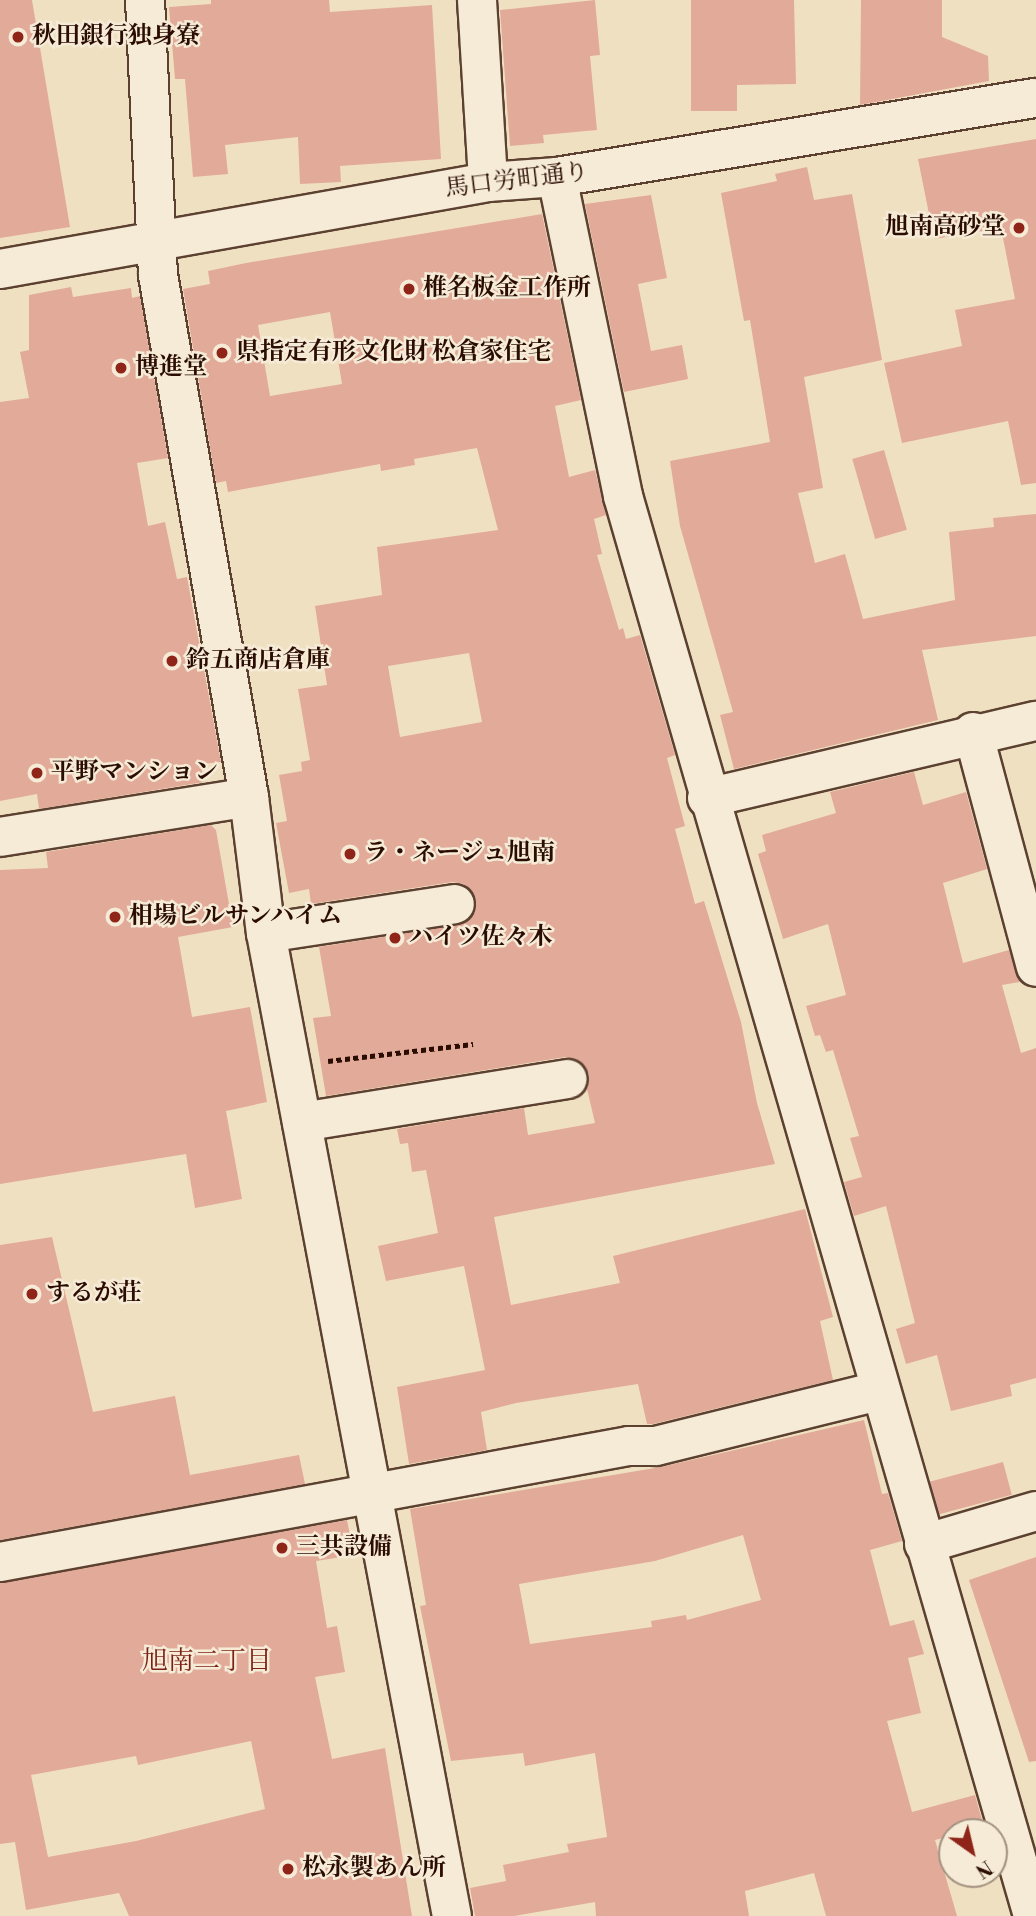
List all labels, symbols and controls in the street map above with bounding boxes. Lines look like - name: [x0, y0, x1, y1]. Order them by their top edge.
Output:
- place label: 秋田銀行独身寮: [32, 23, 200, 51]
- marker: 秋田銀行独身寮: [10, 29, 26, 45]
- street label: 馬口労町通り: [444, 158, 590, 204]
- place label: 旭南高砂堂: [885, 214, 1005, 242]
- marker: 旭南高砂堂: [1011, 220, 1027, 236]
- place label: 椎名板金工作所: [423, 275, 591, 303]
- marker: 椎名板金工作所: [401, 281, 417, 297]
- place label: 県指定有形文化財 松倉家住宅: [236, 339, 552, 367]
- marker: 県指定有形文化財 松倉家住宅: [214, 345, 230, 361]
- place label: 博進堂: [135, 354, 207, 382]
- marker: 博進堂: [113, 360, 129, 376]
- place label: 鈴五商店倉庫: [186, 647, 330, 675]
- marker: 鈴五商店倉庫: [164, 653, 180, 669]
- place label: 平野マンション: [51, 759, 219, 787]
- marker: 平野マンション: [29, 765, 45, 781]
- place label: ラ・ネージュ旭南: [364, 840, 556, 868]
- marker: ラ・ネージュ旭南: [342, 846, 358, 862]
- place label: 相場ビルサンハイム: [129, 903, 345, 931]
- marker: 相場ビルサンハイム: [107, 909, 123, 925]
- place label: ハイツ佐々木: [409, 924, 553, 952]
- marker: ハイツ佐々木: [387, 930, 403, 946]
- place label: するが荘: [46, 1280, 142, 1308]
- marker: するが荘: [24, 1286, 40, 1302]
- place label: 三共設備: [296, 1534, 392, 1562]
- marker: 三共設備: [274, 1540, 290, 1556]
- district label: 旭南二丁目: [142, 1646, 272, 1678]
- north arrow: [938, 1818, 1008, 1888]
- place label: 松永製あん所: [302, 1855, 446, 1883]
- text: N: [971, 1855, 997, 1883]
- marker: 松永製あん所: [280, 1861, 296, 1877]

